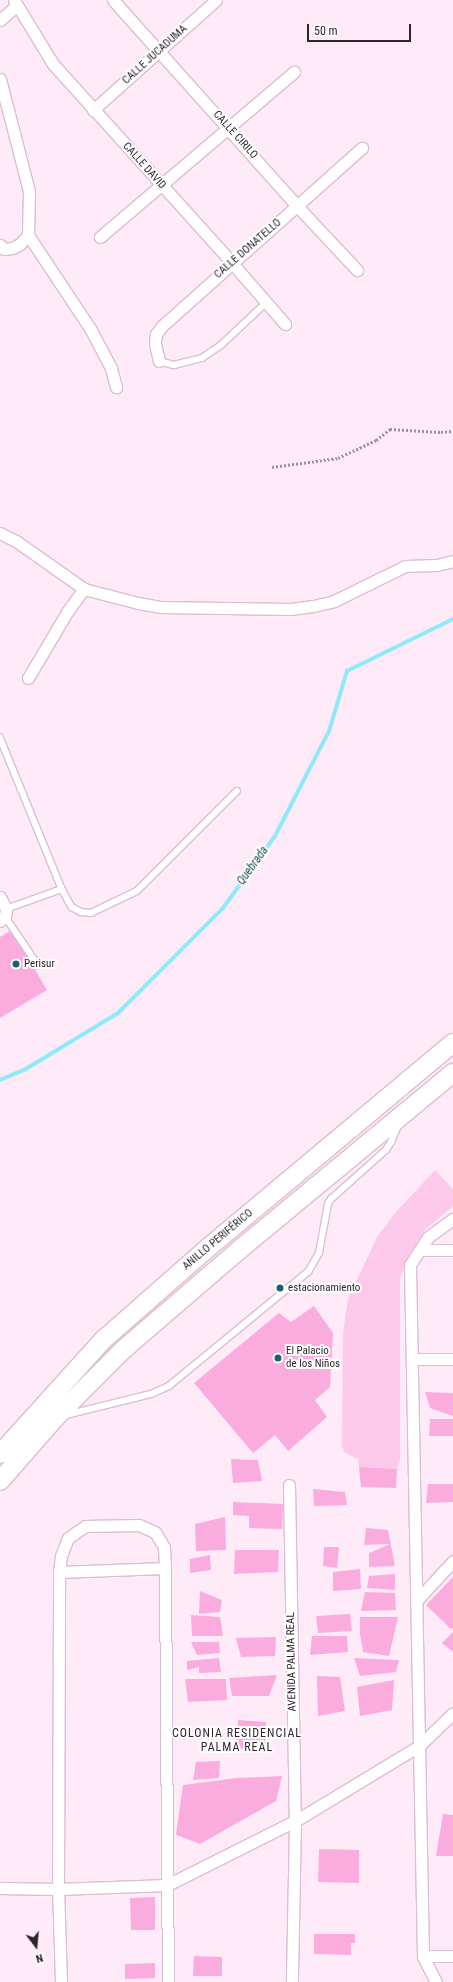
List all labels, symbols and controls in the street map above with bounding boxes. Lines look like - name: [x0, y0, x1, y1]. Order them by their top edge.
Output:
- scale bar: [309, 16, 413, 42]
- street label: CALLE JUCADUMA: [120, 23, 190, 87]
- text: 50 m: [314, 24, 338, 38]
- street label: CALLE CIRILO: [210, 108, 260, 162]
- street label: CALLE DAVID: [120, 140, 168, 192]
- street label: CALLE DONATELLO: [212, 216, 284, 282]
- water label: Quebrada: [234, 844, 272, 888]
- place label: Perisur: [24, 957, 55, 971]
- marker: Perisur: [11, 959, 21, 969]
- street label: ANILLO PERIFÉRICO: [180, 1207, 256, 1273]
- place label: estacionamiento: [288, 1281, 360, 1295]
- marker: estacionamiento: [275, 1283, 285, 1293]
- place label: El Palacio de los Niños: [286, 1345, 340, 1371]
- marker: El Palacio de los Niños: [273, 1353, 283, 1363]
- street label: AVENIDA PALMA REAL: [285, 1612, 299, 1712]
- district label: COLONIA RESIDENCIAL PALMA REAL: [172, 1727, 302, 1755]
- north arrow: [16, 1926, 56, 1966]
- text: N: [34, 1951, 44, 1965]

